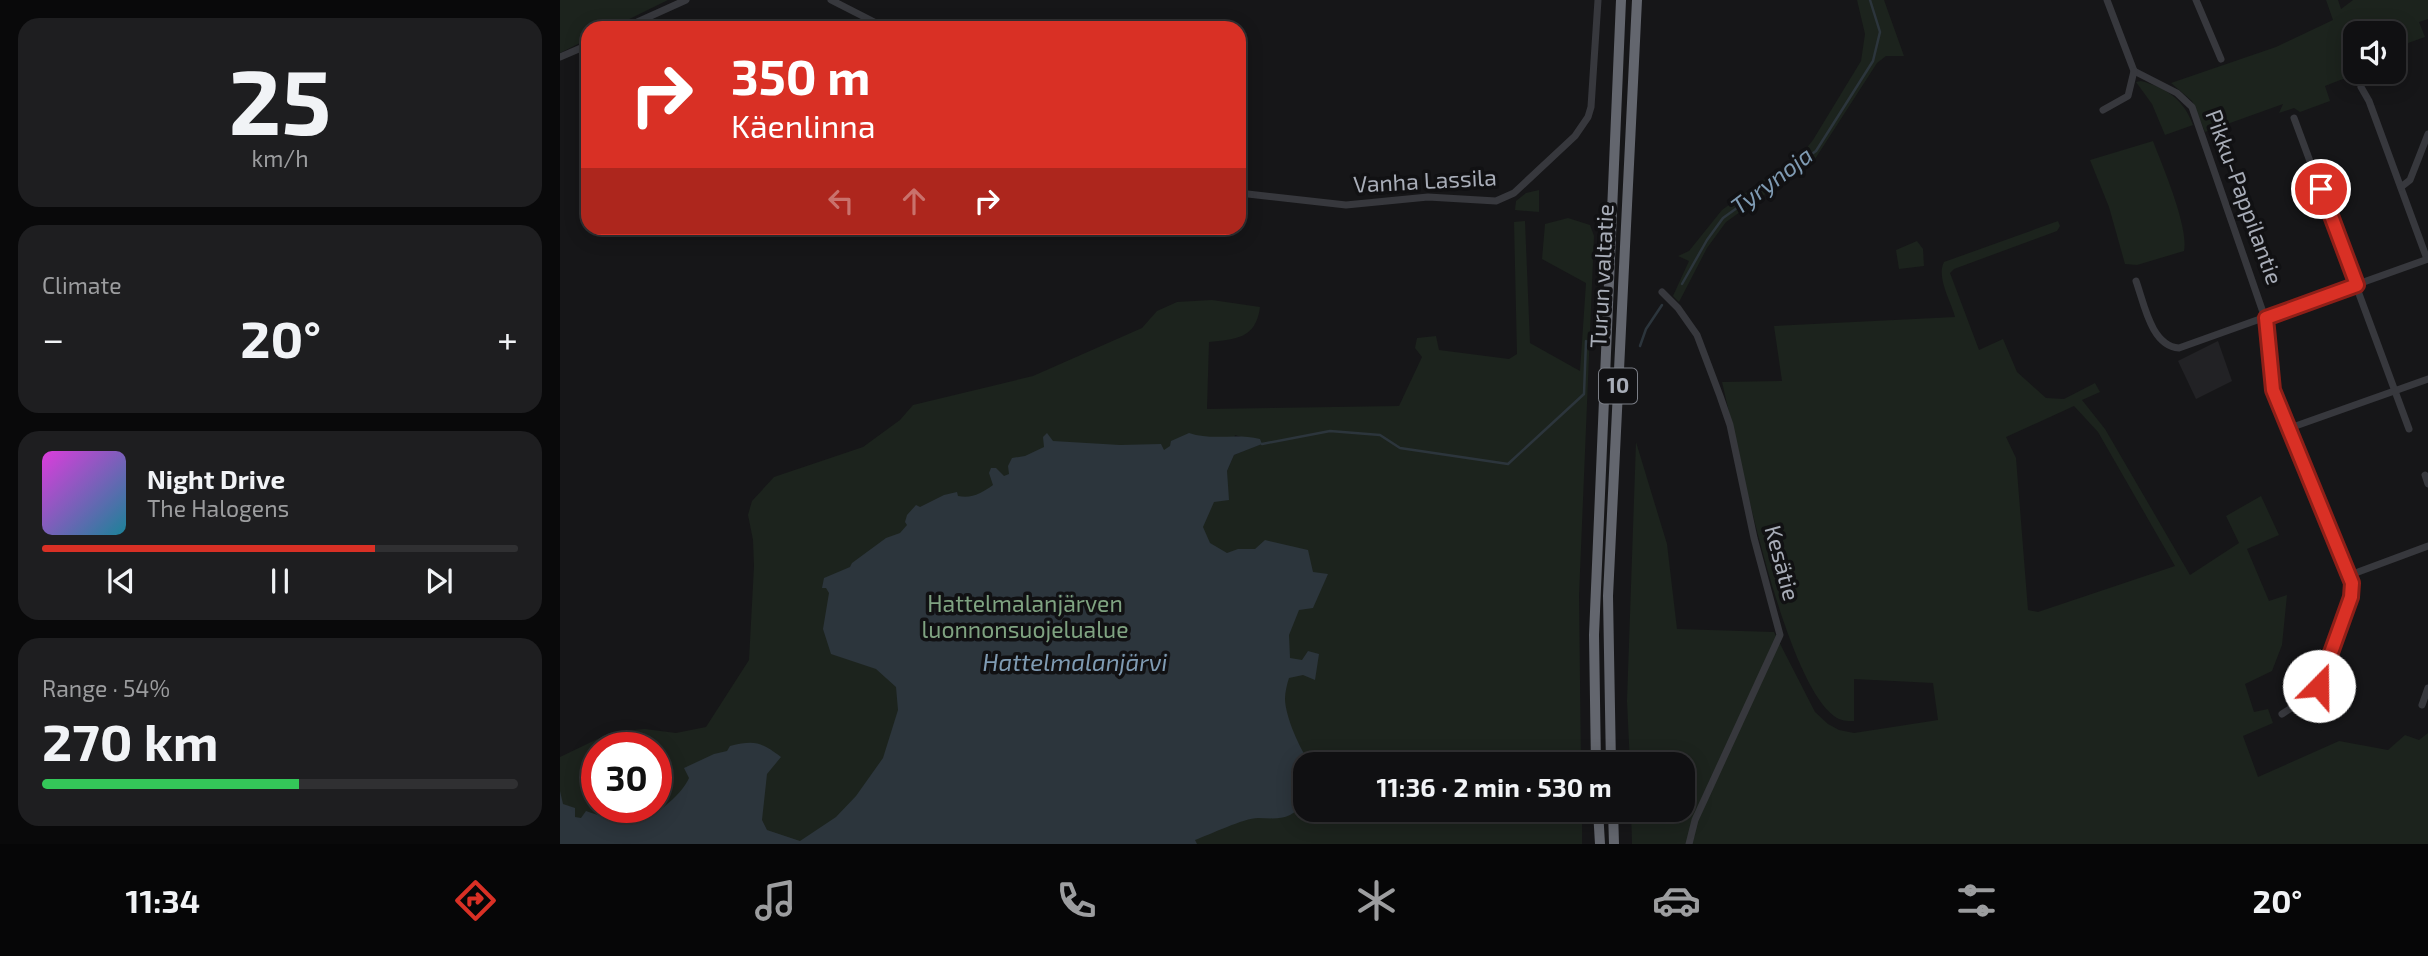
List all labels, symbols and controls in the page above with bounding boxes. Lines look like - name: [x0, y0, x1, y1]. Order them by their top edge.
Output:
- map controls: [2343, 21, 2406, 84]
- button: sound: [2343, 21, 2406, 84]
- text: 25: [228, 44, 332, 153]
- text: 350 m: [731, 46, 871, 105]
- icon: right: [616, 49, 707, 140]
- street label: Pikku-Pappilantie: [2200, 105, 2290, 288]
- text: Käenlinna: [731, 106, 875, 144]
- water label: Tyrynoja: [1724, 140, 1818, 220]
- text: km/h: [251, 144, 309, 172]
- pin: [2291, 159, 2351, 219]
- street label: Vanha Lassila: [1353, 162, 1497, 198]
- icon: arrive: [2302, 170, 2340, 208]
- icon: left: [822, 182, 860, 220]
- icon: ahead: [895, 182, 933, 220]
- icon: right: [968, 182, 1006, 220]
- street label: Turun valtatie: [1583, 203, 1619, 349]
- text: Climate: [42, 271, 122, 299]
- text: 20°: [240, 306, 321, 368]
- text: −: [42, 315, 64, 361]
- text: +: [497, 315, 518, 361]
- road number: 10: [1599, 368, 1637, 404]
- text: Night Drive: [147, 463, 285, 494]
- text: The Halogens: [147, 494, 289, 522]
- street label: Kesätie: [1760, 522, 1806, 603]
- icon: previous: [102, 562, 140, 600]
- icon: pause: [261, 562, 299, 600]
- icon: next: [420, 562, 458, 600]
- park label: Hattelmalanjärven luonnonsuojelualue: [922, 589, 1128, 643]
- water label: Hattelmalanjärvi: [983, 647, 1168, 676]
- position arrow: [2282, 649, 2356, 723]
- text: Range · 54%: [42, 674, 170, 702]
- text: 270 km: [42, 709, 219, 771]
- speed limit sign: 30: [581, 732, 672, 823]
- text: 11:36 · 2 min · 530 m: [1376, 771, 1612, 802]
- icon: directions: [451, 876, 500, 925]
- icon: music: [751, 876, 800, 925]
- icon: phone: [1052, 876, 1101, 925]
- icon: climate: [1352, 876, 1401, 925]
- icon: car: [1652, 876, 1701, 925]
- icon: filters: [1952, 876, 2001, 925]
- text: 11:34: [126, 881, 200, 919]
- text: 20°: [2253, 881, 2302, 919]

